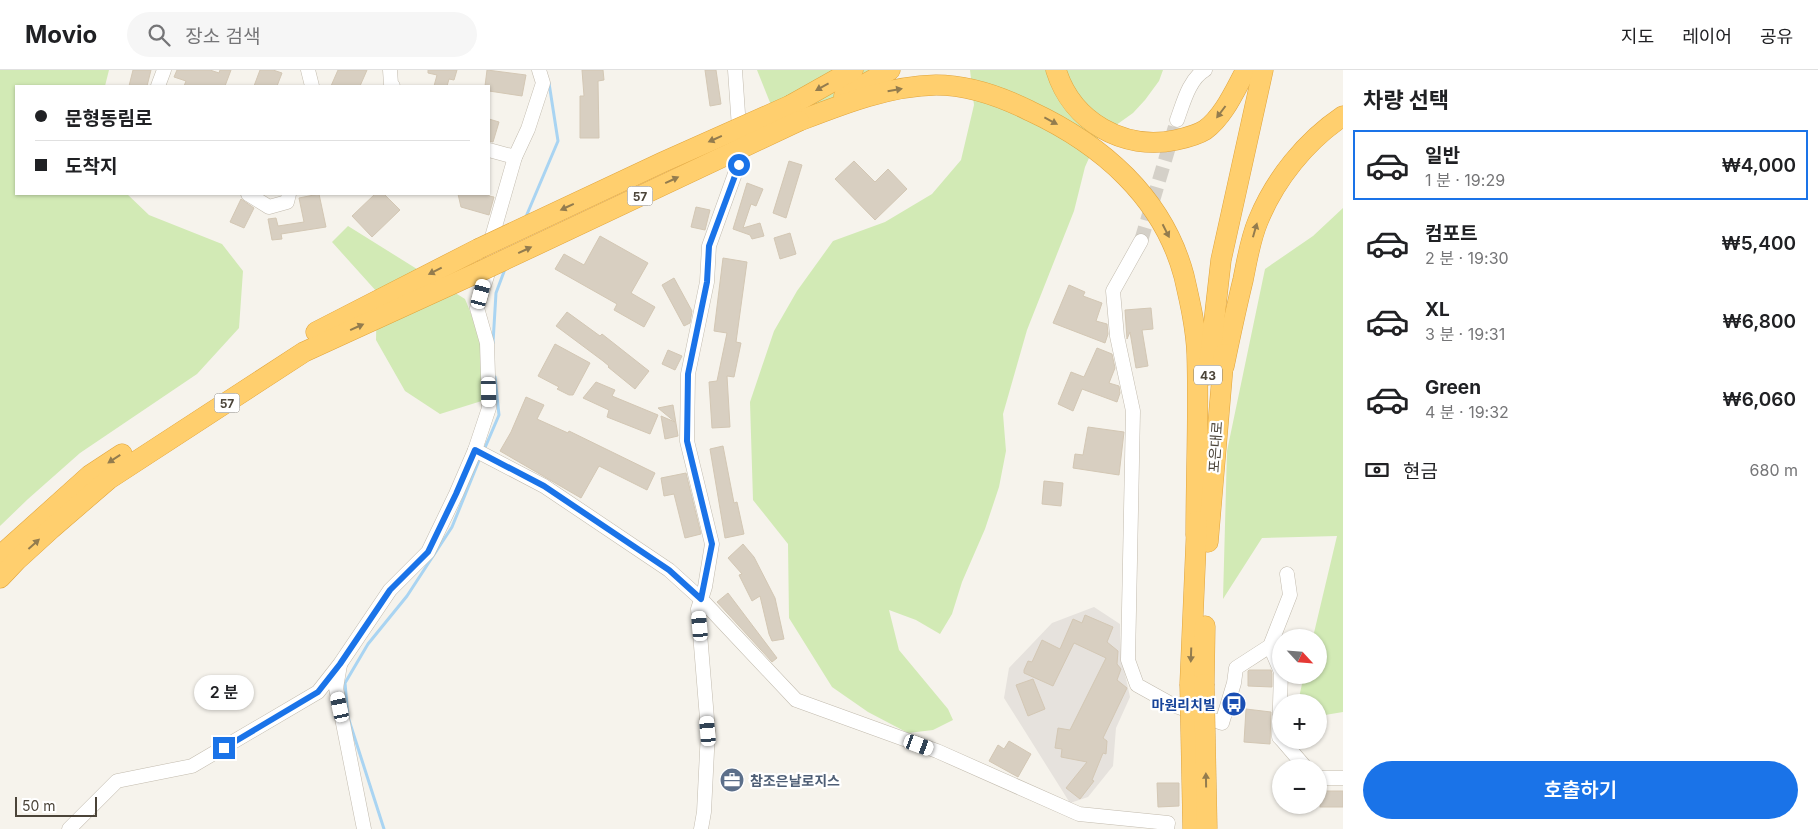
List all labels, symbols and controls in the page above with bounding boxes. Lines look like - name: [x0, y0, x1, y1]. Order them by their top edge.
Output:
- search box: [127, 12, 477, 57]
- text: Movio: [25, 20, 97, 49]
- icon: search: [145, 21, 173, 49]
- text: 장소 검색: [185, 25, 261, 48]
- text: 지도: [1621, 26, 1654, 47]
- text: 레이어: [1682, 26, 1732, 47]
- text: 공유: [1760, 26, 1793, 47]
- one-way arrow: [815, 83, 829, 92]
- one-way arrow: [887, 86, 902, 94]
- text: 차량 선택: [1363, 87, 1449, 113]
- one-way arrow: [1216, 105, 1226, 118]
- text: 문형동림로: [65, 107, 152, 130]
- one-way arrow: [1044, 116, 1057, 125]
- one-way arrow: [708, 135, 722, 143]
- icon: car: [1365, 143, 1410, 188]
- text: 일반: [1425, 144, 1460, 167]
- route start: [728, 154, 750, 176]
- text: ₩4,000: [1722, 154, 1796, 177]
- text: 도착지: [65, 155, 117, 178]
- text: 1 분 · 19:29: [1425, 170, 1505, 190]
- one-way arrow: [665, 176, 680, 185]
- road number: 57: [628, 186, 652, 206]
- one-way arrow: [560, 203, 574, 211]
- icon: car: [1365, 221, 1410, 266]
- text: 컴포트: [1425, 222, 1477, 245]
- one-way arrow: [1252, 223, 1260, 238]
- one-way arrow: [1162, 224, 1170, 239]
- text: ₩5,400: [1722, 232, 1796, 255]
- one-way arrow: [518, 246, 533, 254]
- text: 2 분 · 19:30: [1425, 248, 1509, 268]
- one-way arrow: [428, 267, 442, 275]
- car: [469, 278, 492, 310]
- text: XL: [1425, 298, 1450, 321]
- icon: car: [1365, 299, 1410, 344]
- text: ₩6,800: [1722, 310, 1796, 333]
- one-way arrow: [350, 323, 364, 331]
- text: 3 분 · 19:31: [1425, 324, 1505, 344]
- road number: 43: [1194, 366, 1222, 384]
- text: Green: [1425, 376, 1481, 399]
- car: [481, 377, 496, 407]
- icon: car: [1365, 377, 1410, 422]
- text: ₩6,060: [1722, 388, 1796, 411]
- road number: 57: [214, 393, 240, 412]
- text: 4 분 · 19:32: [1425, 402, 1509, 422]
- street label: 포은대로: [1205, 421, 1225, 473]
- one-way arrow: [108, 455, 121, 464]
- icon: cash: [1363, 456, 1391, 484]
- text: 현금: [1403, 460, 1438, 483]
- text: 680 m: [1750, 460, 1798, 480]
- one-way arrow: [28, 538, 40, 550]
- car: [691, 610, 708, 642]
- north arrow: [1272, 629, 1328, 684]
- map controls: [1272, 629, 1327, 814]
- one-way arrow: [1186, 648, 1194, 664]
- callout: 2 분: [194, 676, 254, 710]
- text: 2 분: [210, 682, 238, 702]
- car: [329, 691, 350, 723]
- bus stop icon: 마원리치빌: [1221, 691, 1247, 717]
- button: +: [1272, 694, 1327, 749]
- place label: 마원리치빌: [1152, 696, 1216, 713]
- car: [699, 715, 716, 747]
- car: [902, 733, 935, 757]
- route end: [213, 737, 235, 759]
- button: −: [1272, 759, 1327, 814]
- button: 호출하기: [1363, 761, 1798, 819]
- office icon: 참조은날로지스: [719, 767, 745, 793]
- place label: 참조은날로지스: [750, 772, 840, 789]
- one-way arrow: [1202, 772, 1210, 788]
- scale bar: [15, 794, 98, 817]
- text: 50 m: [22, 797, 56, 814]

